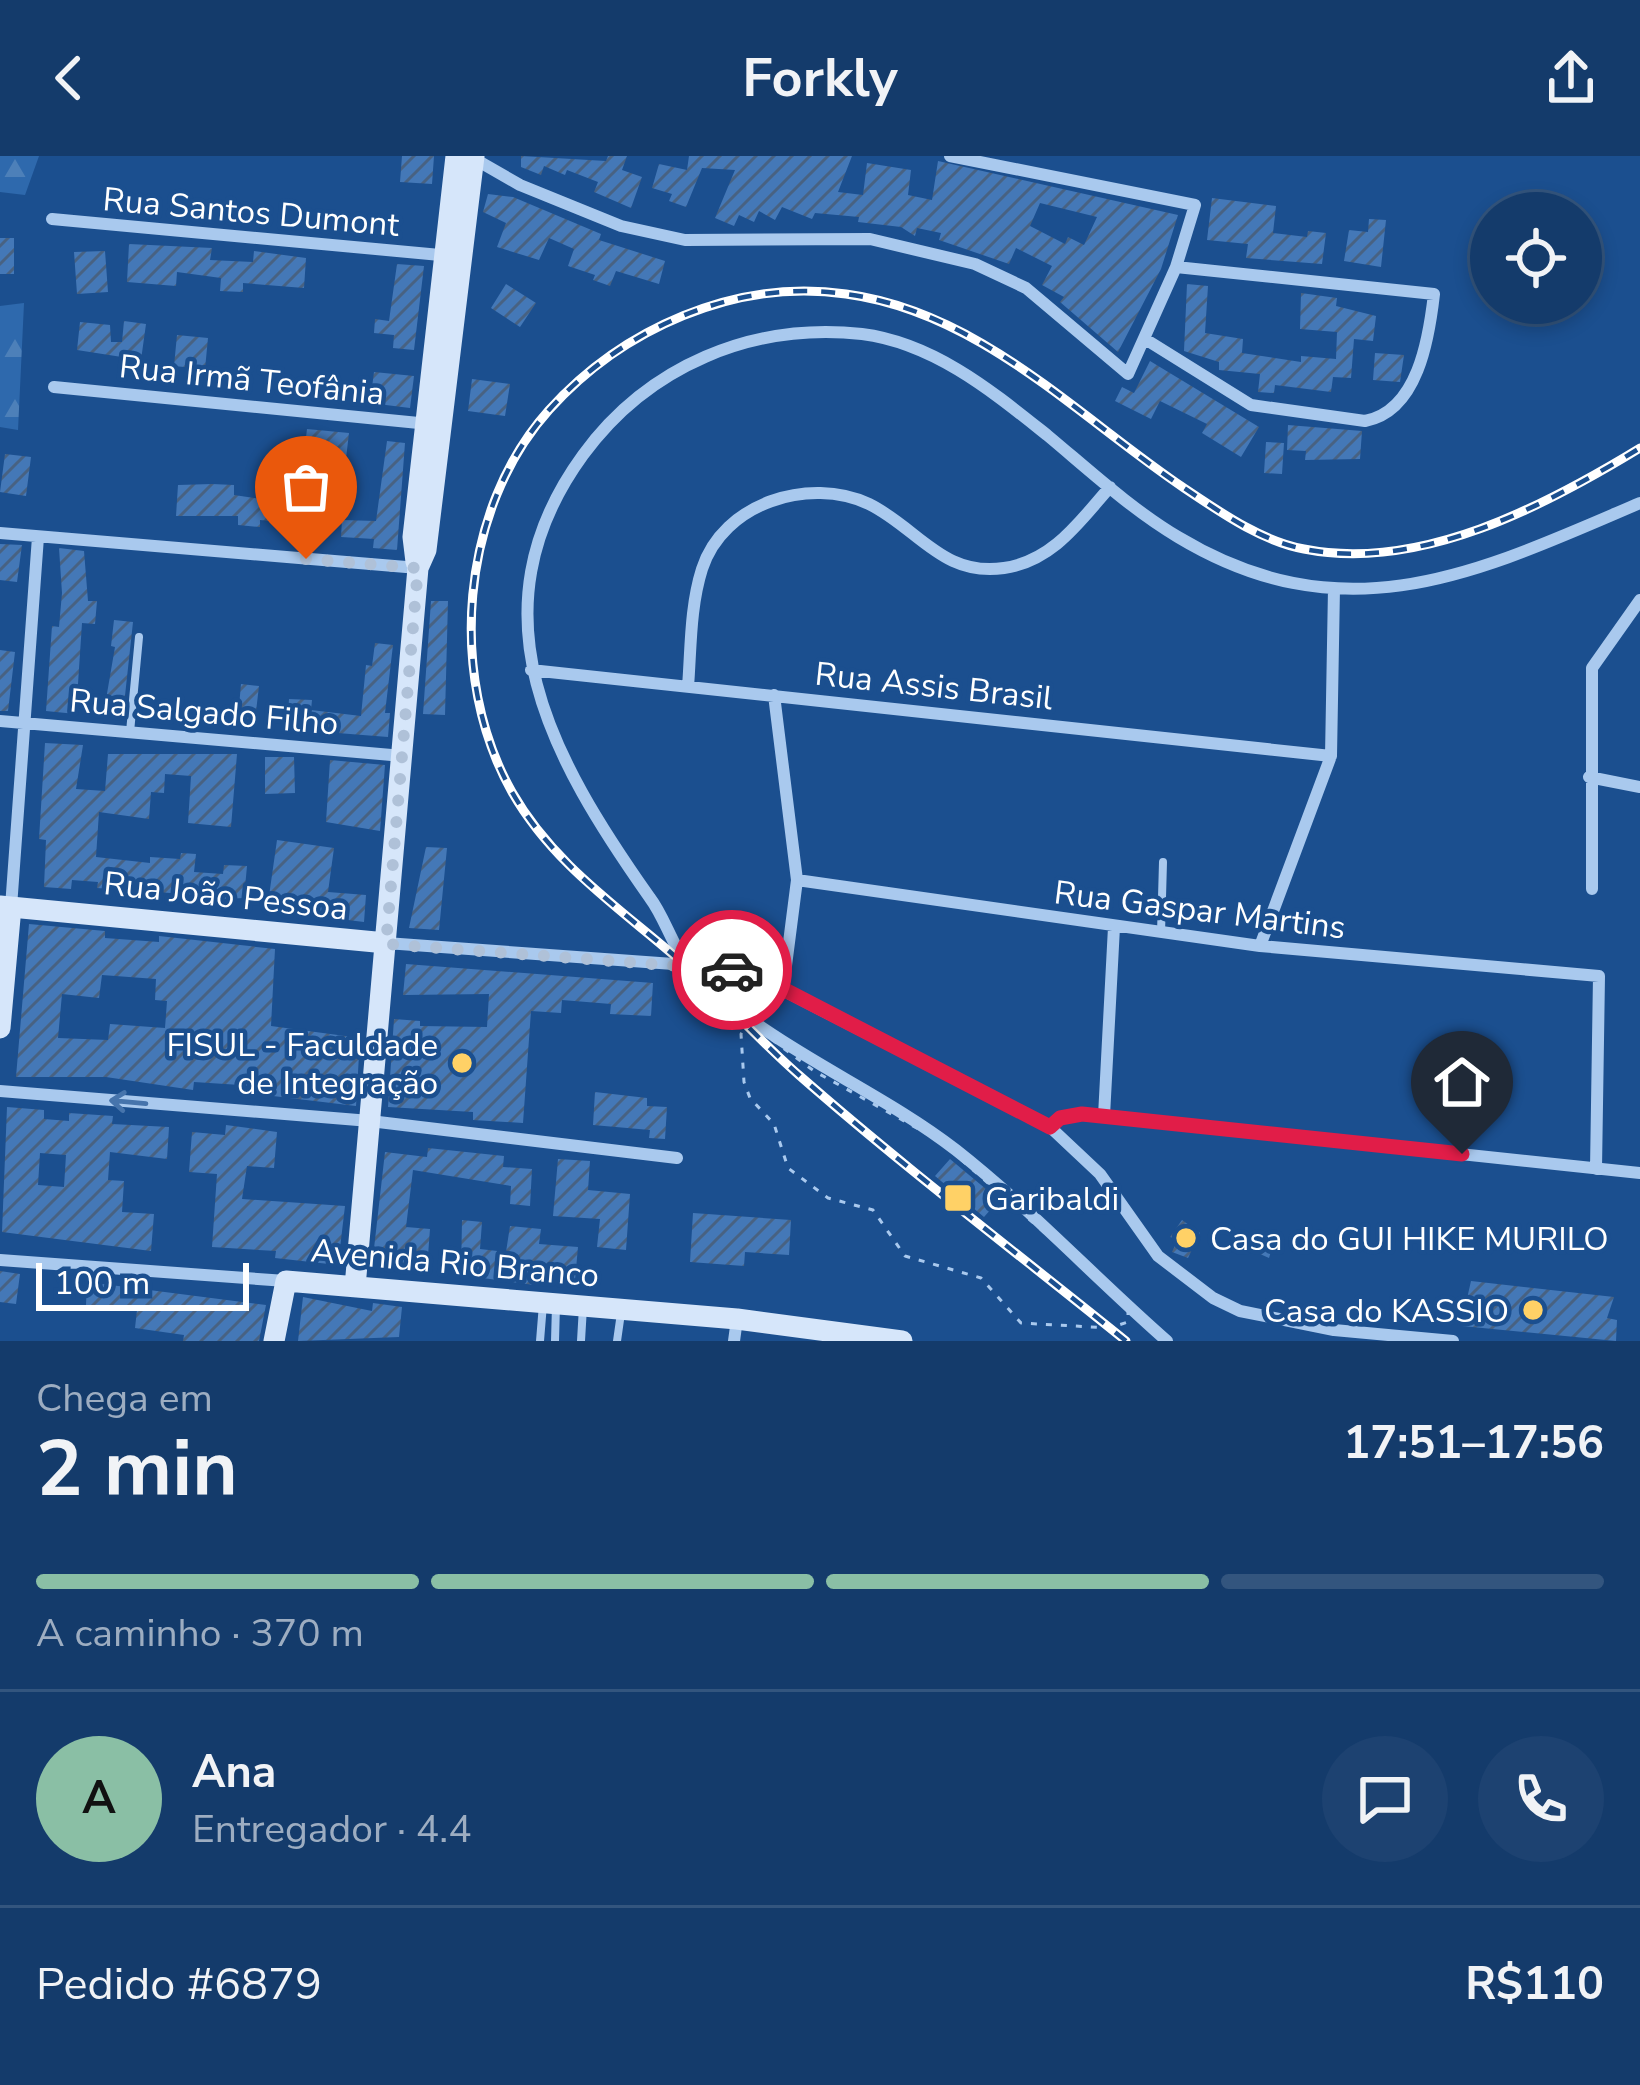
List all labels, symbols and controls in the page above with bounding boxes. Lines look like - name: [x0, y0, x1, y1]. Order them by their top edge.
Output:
- text: Forkly: [742, 41, 898, 115]
- icon: back: [36, 45, 102, 111]
- icon: share: [1538, 45, 1604, 111]
- street label: Rua Santos Dumont: [101, 177, 401, 248]
- map controls: [1470, 192, 1602, 324]
- button: locate: [1470, 192, 1602, 324]
- street label: Rua Irmã Teofânia: [117, 344, 387, 417]
- pin: [255, 436, 357, 559]
- icon: bag: [273, 454, 339, 520]
- street label: Rua Assis Brasil: [813, 652, 1055, 721]
- street label: Rua Salgado Filho: [68, 678, 340, 747]
- street label: Rua João Pessoa: [102, 861, 350, 932]
- street label: Rua Gaspar Martins: [1052, 870, 1348, 951]
- courier: [672, 910, 792, 1030]
- icon: car: [699, 937, 765, 1003]
- place label: FISUL - Faculdade de Integração: [166, 1023, 438, 1106]
- pin: [1411, 1031, 1513, 1154]
- icon: home: [1429, 1049, 1495, 1115]
- marker: FISUL - Faculdade de Integração: [449, 1050, 475, 1076]
- one-way arrow: [109, 1090, 148, 1113]
- place label: Garibaldi: [985, 1177, 1119, 1222]
- marker: Garibaldi: [942, 1182, 974, 1214]
- place label: Casa do GUI HIKE MURILO: [1210, 1217, 1609, 1262]
- marker: Casa do GUI HIKE MURILO: [1173, 1225, 1199, 1251]
- street label: Avenida Rio Branco: [309, 1228, 601, 1299]
- scale bar: [36, 1257, 249, 1310]
- text: 100 m: [54, 1261, 150, 1306]
- place label: Casa do KASSIO: [1264, 1289, 1509, 1334]
- marker: Casa do KASSIO: [1520, 1297, 1546, 1323]
- text: Chega em: [36, 1372, 213, 1425]
- text: 17:51–17:56: [1343, 1413, 1604, 1474]
- text: 2 min: [36, 1416, 238, 1523]
- text: A caminho · 370 m: [36, 1607, 364, 1660]
- button: chat: [1322, 1736, 1448, 1862]
- button: phone: [1478, 1736, 1604, 1862]
- text: Ana: [192, 1742, 276, 1803]
- text: A: [82, 1768, 116, 1829]
- text: Entregador · 4.4: [192, 1803, 472, 1856]
- text: Pedido #6879: [36, 1954, 322, 2015]
- text: R$110: [1465, 1954, 1604, 2015]

